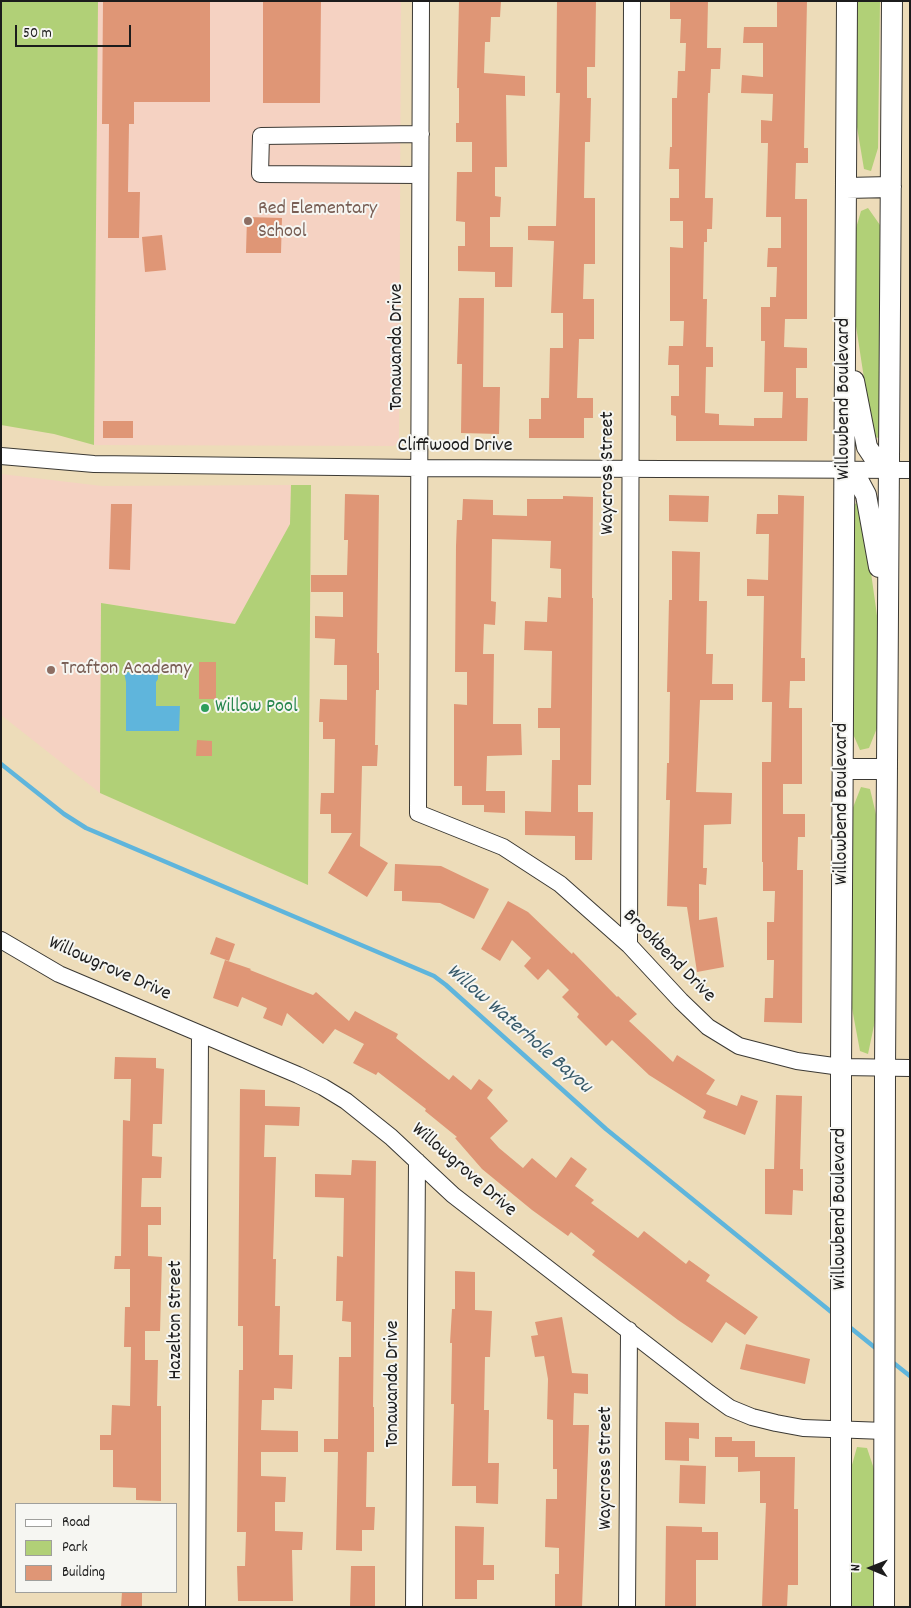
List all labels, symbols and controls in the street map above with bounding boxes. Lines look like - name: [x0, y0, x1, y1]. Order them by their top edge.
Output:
- scale bar: [18, 15, 134, 47]
- text: 50 m: [23, 23, 52, 45]
- place label: Red Elementary School: [258, 198, 377, 245]
- marker: Red Elementary School: [242, 215, 254, 227]
- street label: Tonawanda Drive: [386, 283, 410, 411]
- street label: Willowbend Boulevard: [833, 318, 857, 480]
- street label: Waycross Street: [597, 411, 621, 535]
- street label: Cliffwood Drive: [397, 435, 513, 459]
- place label: Trafton Academy: [61, 658, 191, 682]
- marker: Trafton Academy: [45, 664, 57, 676]
- place label: Willow Pool: [215, 696, 298, 720]
- marker: Willow Pool: [199, 702, 211, 714]
- street label: Willowbend Boulevard: [831, 723, 855, 885]
- street label: Brookbend Drive: [616, 905, 720, 1009]
- street label: Willowgrove Drive: [44, 932, 174, 1008]
- water label: Willow Waterhole Bayou: [440, 960, 596, 1100]
- street label: Willowgrove Drive: [405, 1119, 521, 1223]
- street label: Willowbend Boulevard: [829, 1128, 853, 1290]
- street label: Hazelton Street: [165, 1260, 189, 1380]
- street label: Tonawanda Drive: [382, 1320, 406, 1448]
- street label: Waycross Street: [595, 1406, 619, 1530]
- legend: [15, 1503, 178, 1593]
- text: Road: [62, 1512, 90, 1534]
- text: Park: [62, 1537, 88, 1559]
- north arrow: [846, 1543, 896, 1593]
- text: Building: [62, 1562, 105, 1584]
- text: N: [846, 1564, 866, 1571]

